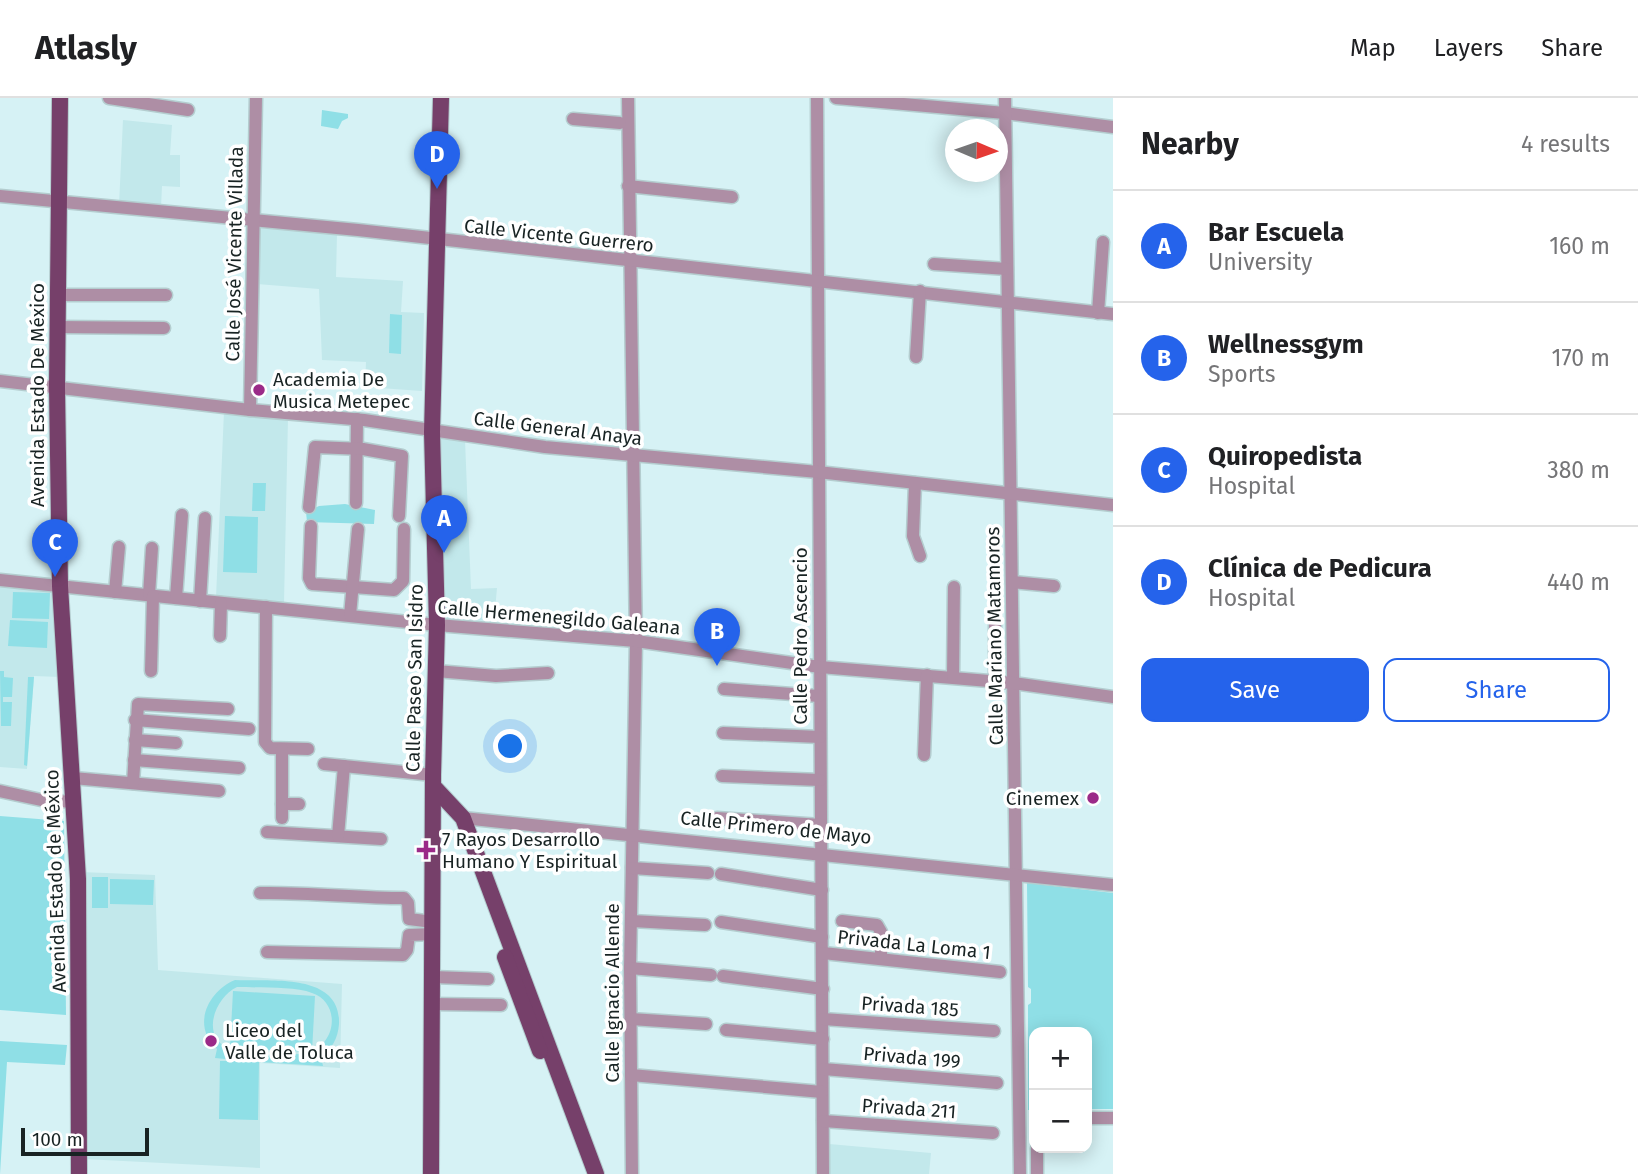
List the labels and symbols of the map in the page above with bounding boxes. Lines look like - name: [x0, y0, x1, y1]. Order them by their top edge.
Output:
- north arrow: [945, 119, 1008, 182]
- pin: D: [414, 131, 460, 189]
- street label: Calle José Vicente Villada: [221, 146, 248, 362]
- street label: Calle Vicente Guerrero: [463, 214, 655, 257]
- street label: Avenida Estado De México: [26, 283, 49, 507]
- place label: Academia De Musica Metepec: [273, 368, 410, 413]
- marker: Academia De Musica Metepec: [251, 382, 267, 398]
- street label: Calle General Anaya: [472, 407, 644, 450]
- pin: A: [421, 495, 467, 553]
- pin: C: [32, 519, 78, 577]
- street label: Calle Mariano Matamoros: [981, 526, 1008, 746]
- street label: Calle Pedro Ascencio: [789, 547, 812, 725]
- street label: Calle Paseo San Isidro: [401, 584, 428, 772]
- street label: Calle Hermenegildo Galeana: [437, 595, 681, 640]
- pin: B: [694, 608, 740, 666]
- your location: [493, 729, 527, 763]
- street label: Avenida Estado de México: [40, 769, 71, 993]
- place label: Cinemex: [1006, 787, 1080, 810]
- marker: Cinemex: [1085, 790, 1101, 806]
- street label: Calle Primero de Mayo: [679, 806, 873, 849]
- place label: 7 Rayos Desarrollo Humano Y Espiritual: [442, 828, 618, 873]
- marker: 7 Rayos Desarrollo Humano Y Espiritual: [416, 840, 436, 860]
- street label: Calle Ignacio Allende: [601, 903, 624, 1083]
- street label: Privada La Loma 1: [836, 925, 992, 964]
- street label: Privada 185: [860, 992, 959, 1021]
- place label: Liceo del Valle de Toluca: [225, 1019, 354, 1064]
- marker: Liceo del Valle de Toluca: [203, 1033, 219, 1049]
- street label: Privada 199: [862, 1042, 962, 1073]
- street label: Privada 211: [861, 1094, 957, 1123]
- scale bar: [21, 1125, 149, 1157]

